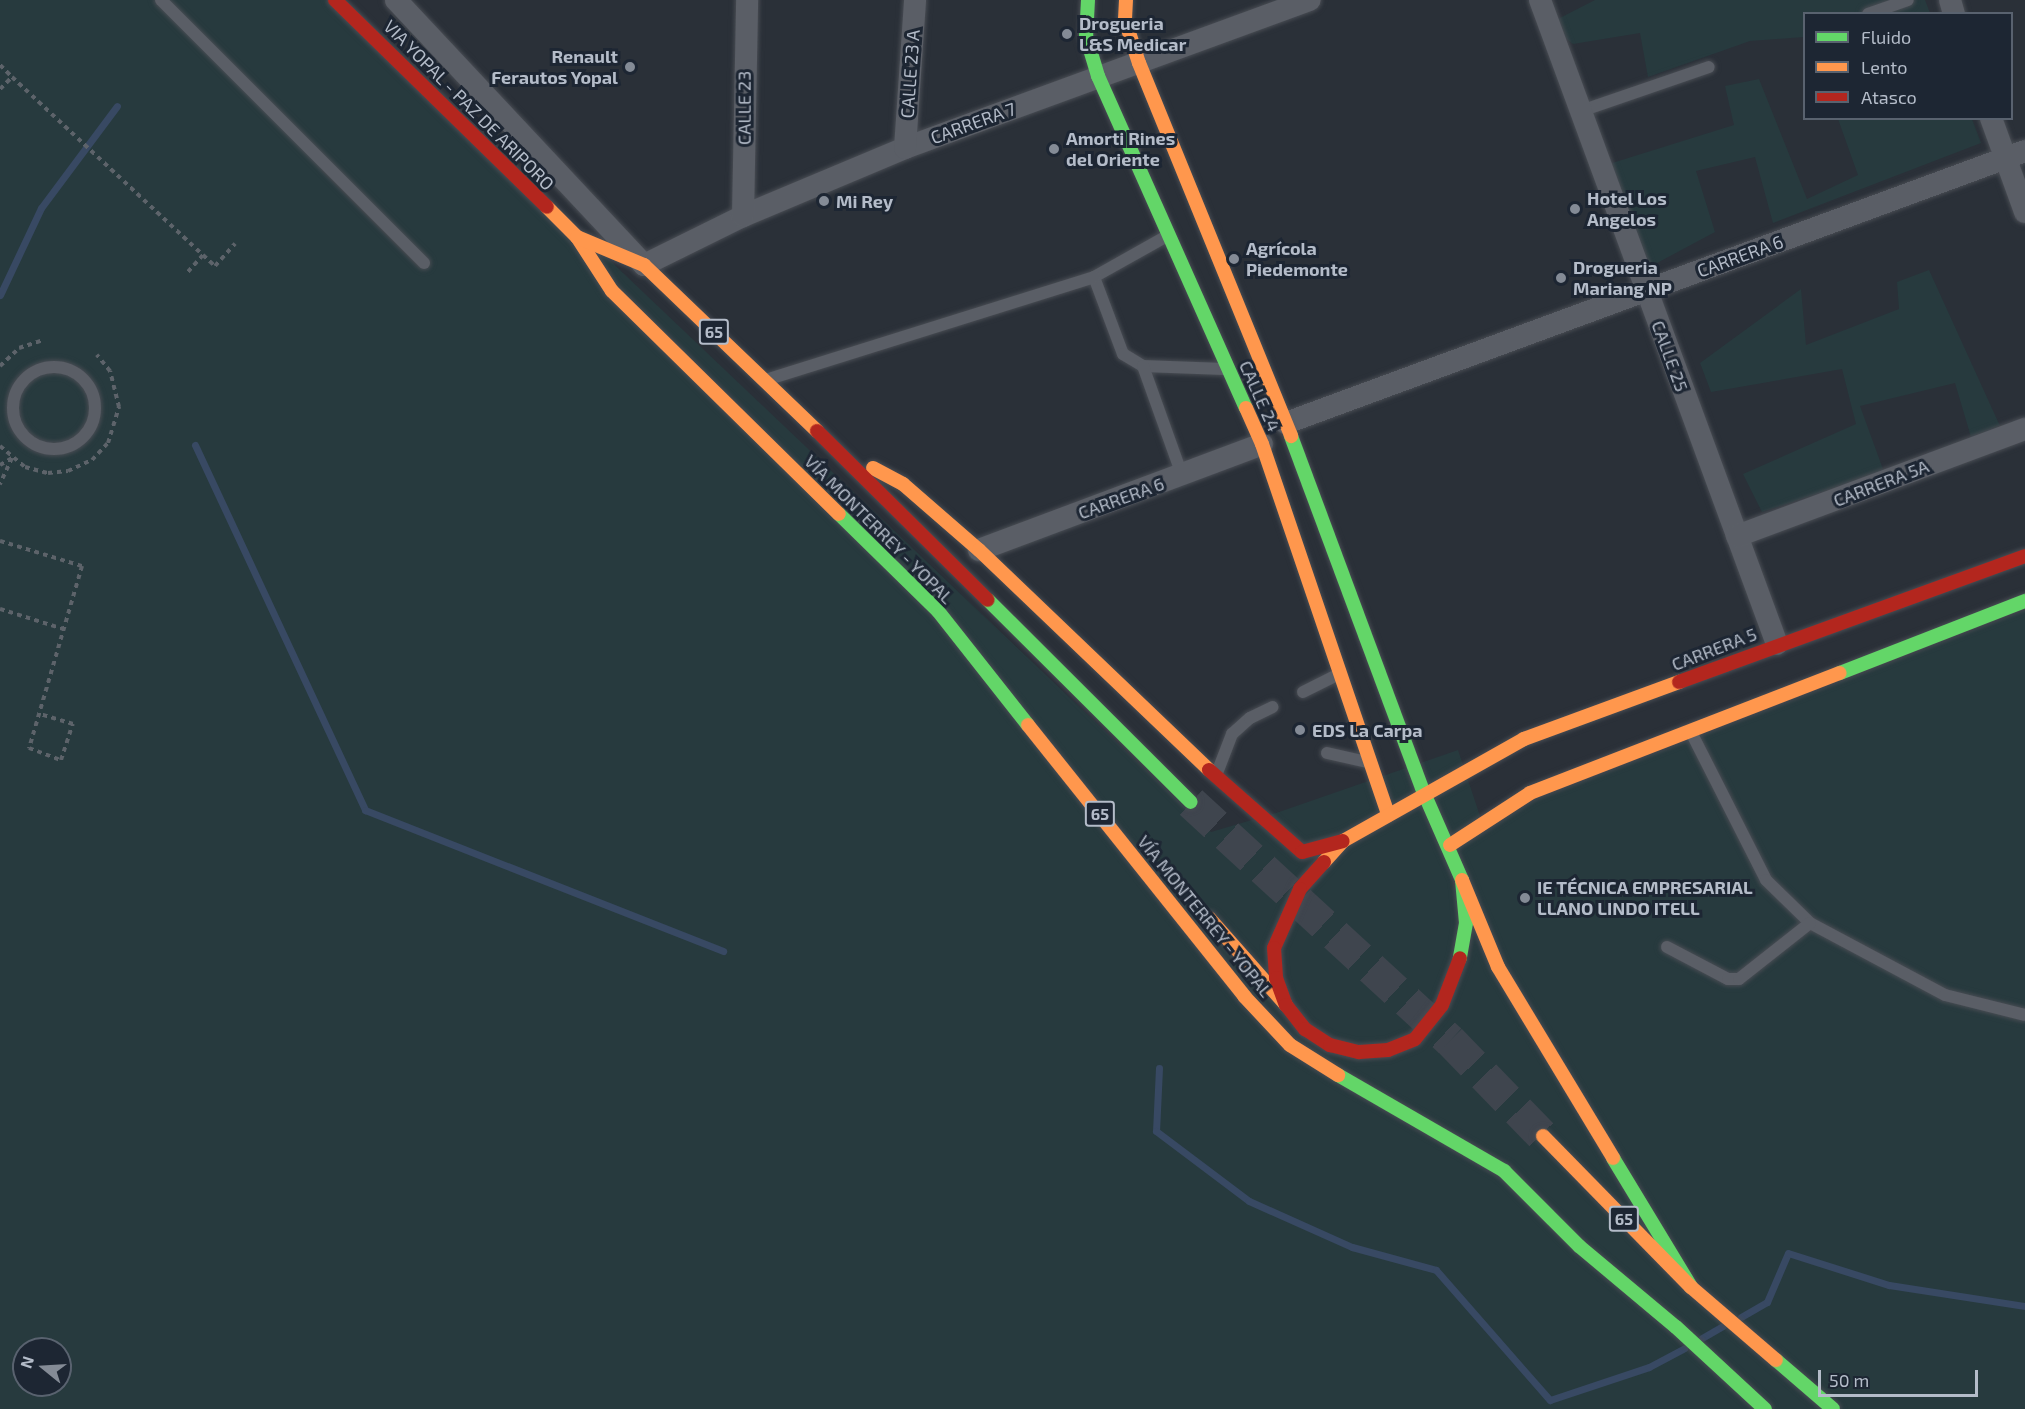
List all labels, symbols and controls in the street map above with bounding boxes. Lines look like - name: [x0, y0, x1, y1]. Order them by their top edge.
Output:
- legend: [1803, 12, 2013, 120]
- place label: Drogueria L&S Medicar: [1079, 13, 1186, 56]
- street label: VIA YOPAL - PAZ DE ARIPORO: [379, 15, 559, 195]
- text: Fluido: [1861, 26, 1911, 48]
- marker: Drogueria L&S Medicar: [1060, 27, 1074, 41]
- street label: CALLE 23 A: [896, 29, 924, 119]
- place label: Renault Ferautos Yopal: [491, 46, 618, 88]
- text: Lento: [1861, 56, 1907, 78]
- marker: Renault Ferautos Yopal: [623, 60, 637, 74]
- street label: CALLE 23: [733, 71, 755, 145]
- text: Atasco: [1861, 86, 1917, 108]
- street label: CARRERA 7: [927, 98, 1019, 148]
- place label: Amorti Rines del Oriente: [1066, 128, 1175, 170]
- marker: Amorti Rines del Oriente: [1047, 142, 1061, 156]
- place label: Hotel Los Angelos: [1587, 188, 1667, 230]
- place label: Mi Rey: [836, 190, 893, 212]
- marker: Mi Rey: [817, 194, 831, 208]
- marker: Hotel Los Angelos: [1568, 202, 1582, 216]
- street label: CARRERA 6: [1694, 230, 1786, 282]
- place label: Agrícola Piedemonte: [1246, 238, 1348, 280]
- marker: Agrícola Piedemonte: [1227, 252, 1241, 266]
- place label: Drogueria Mariang NP: [1573, 257, 1672, 300]
- marker: Drogueria Mariang NP: [1554, 271, 1568, 285]
- street label: CALLE 25: [1647, 318, 1693, 394]
- road number: 65: [698, 319, 730, 345]
- street label: CALLE 24: [1235, 357, 1285, 435]
- street label: VÍA MONTERREY - YOPAL: [800, 450, 958, 608]
- street label: CARRERA 5A: [1830, 455, 1932, 511]
- street label: CARRERA 6: [1075, 472, 1167, 524]
- street label: CARRERA 5: [1668, 623, 1760, 675]
- place label: EDS La Carpa: [1312, 719, 1423, 741]
- marker: EDS La Carpa: [1293, 723, 1307, 737]
- road number: 65: [1084, 801, 1116, 827]
- street label: VÍA MONTERREY - YOPAL: [1133, 830, 1277, 1002]
- place label: IE TÉCNICA EMPRESARIAL LLANO LINDO ITELL: [1537, 877, 1753, 920]
- marker: IE TÉCNICA EMPRESARIAL LLANO LINDO ITELL: [1518, 891, 1532, 905]
- road number: 65: [1608, 1206, 1640, 1232]
- north arrow: [12, 1337, 72, 1397]
- text: N: [15, 1353, 37, 1370]
- scale bar: [1821, 1358, 1982, 1396]
- text: 50 m: [1829, 1369, 1869, 1391]

